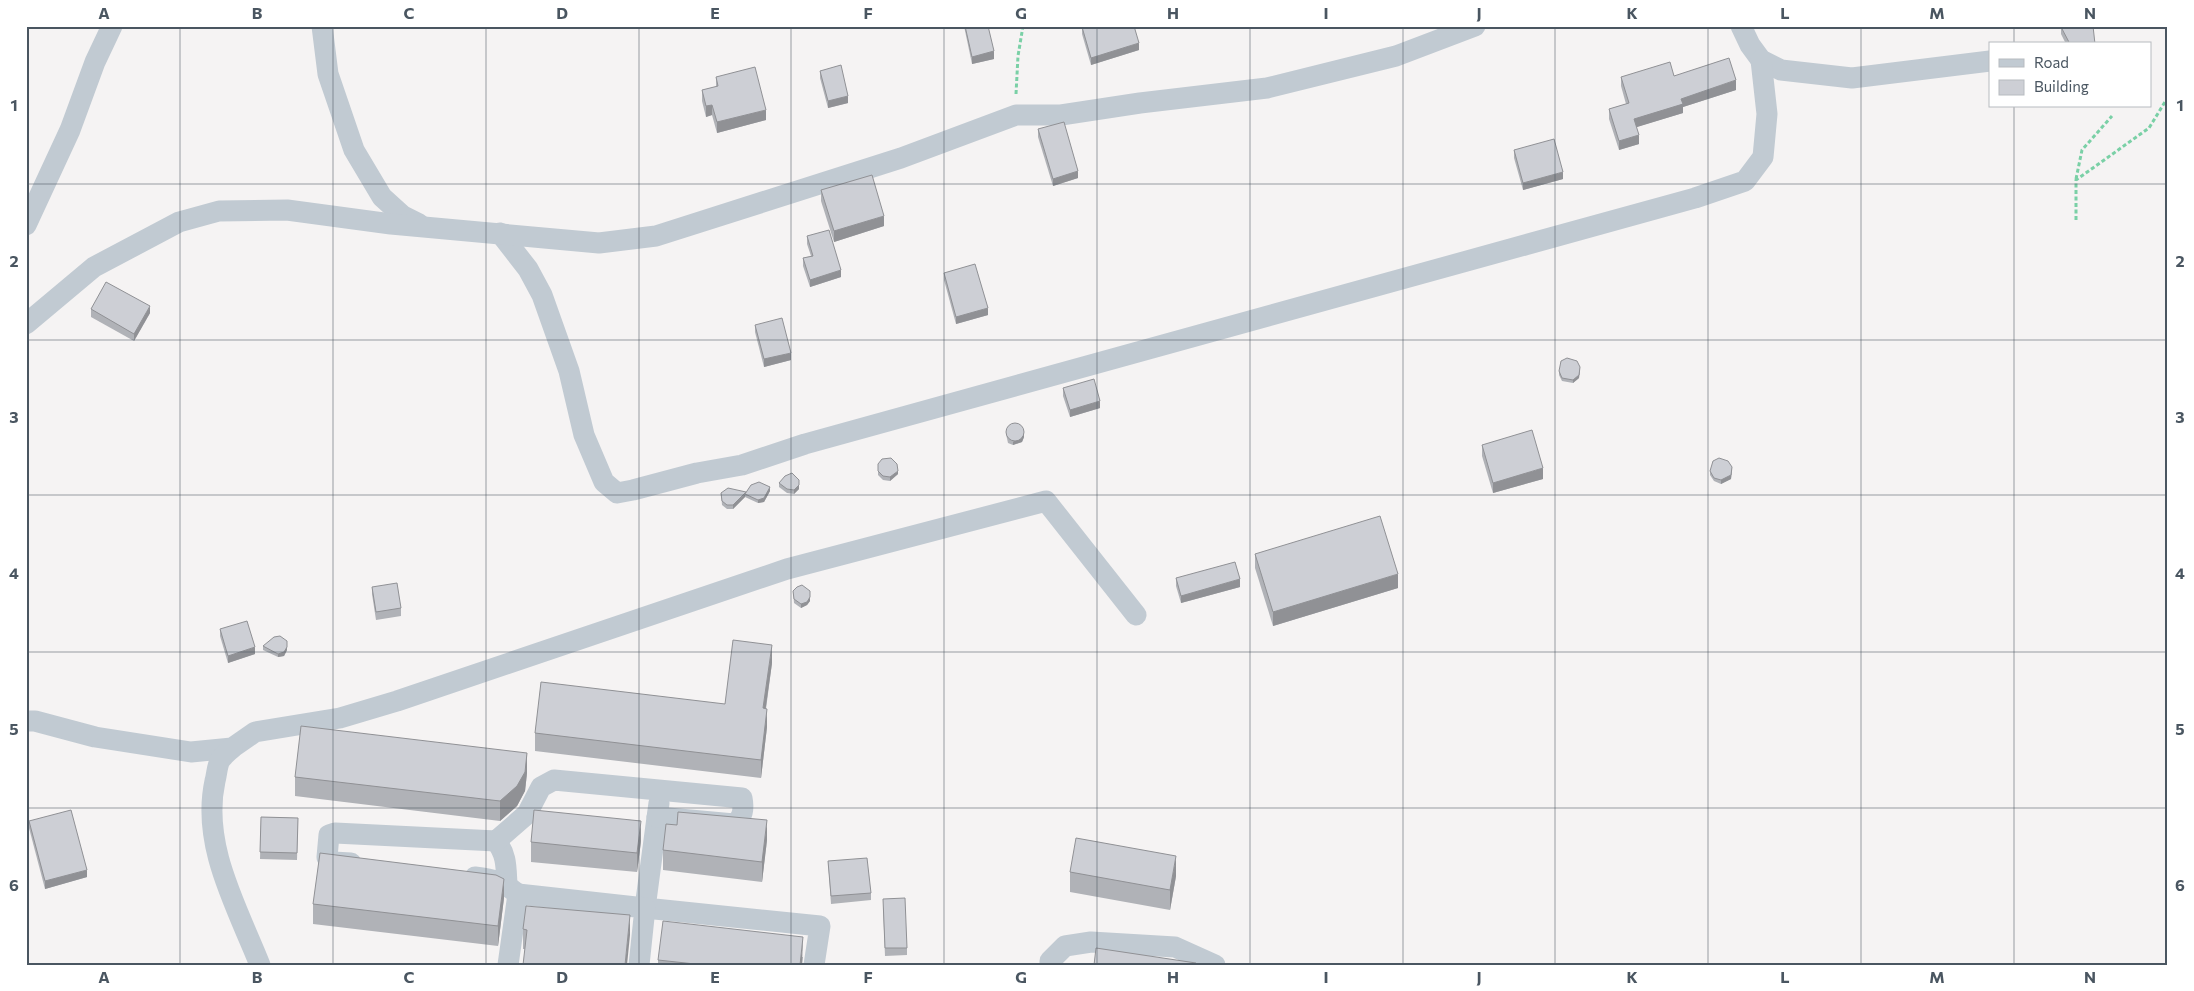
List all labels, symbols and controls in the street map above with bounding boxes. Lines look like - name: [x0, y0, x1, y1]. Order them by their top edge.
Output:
- text: A: [98, 3, 110, 22]
- text: B: [252, 3, 263, 22]
- text: C: [404, 3, 415, 22]
- text: D: [556, 3, 568, 22]
- text: E: [710, 3, 720, 22]
- text: F: [863, 3, 873, 22]
- text: G: [1015, 3, 1027, 22]
- text: H: [1167, 3, 1179, 22]
- text: I: [1323, 3, 1329, 22]
- text: J: [1476, 3, 1482, 22]
- text: K: [1626, 3, 1638, 22]
- text: L: [1780, 3, 1790, 22]
- text: M: [1929, 3, 1945, 22]
- text: N: [2084, 3, 2096, 22]
- legend: [1989, 42, 2152, 108]
- text: Road: [2034, 53, 2069, 71]
- text: Building: [2034, 77, 2089, 95]
- text: 1: [10, 95, 18, 114]
- text: 1: [2176, 95, 2184, 114]
- text: 2: [9, 251, 19, 270]
- text: 2: [2175, 251, 2185, 270]
- text: 3: [9, 407, 19, 426]
- text: 3: [2175, 407, 2185, 426]
- text: 4: [9, 563, 19, 582]
- text: 4: [2175, 563, 2185, 582]
- text: 5: [9, 719, 19, 738]
- text: 5: [2175, 719, 2185, 738]
- text: 6: [9, 875, 19, 894]
- text: 6: [2175, 875, 2185, 894]
- text: A: [98, 967, 110, 986]
- text: B: [252, 967, 263, 986]
- text: C: [404, 967, 415, 986]
- text: D: [556, 967, 568, 986]
- text: E: [710, 967, 720, 986]
- text: F: [863, 967, 873, 986]
- text: G: [1015, 967, 1027, 986]
- text: H: [1167, 967, 1179, 986]
- text: I: [1323, 967, 1329, 986]
- text: J: [1476, 967, 1482, 986]
- text: K: [1626, 967, 1638, 986]
- text: L: [1780, 967, 1790, 986]
- text: M: [1929, 967, 1945, 986]
- text: N: [2084, 967, 2096, 986]

